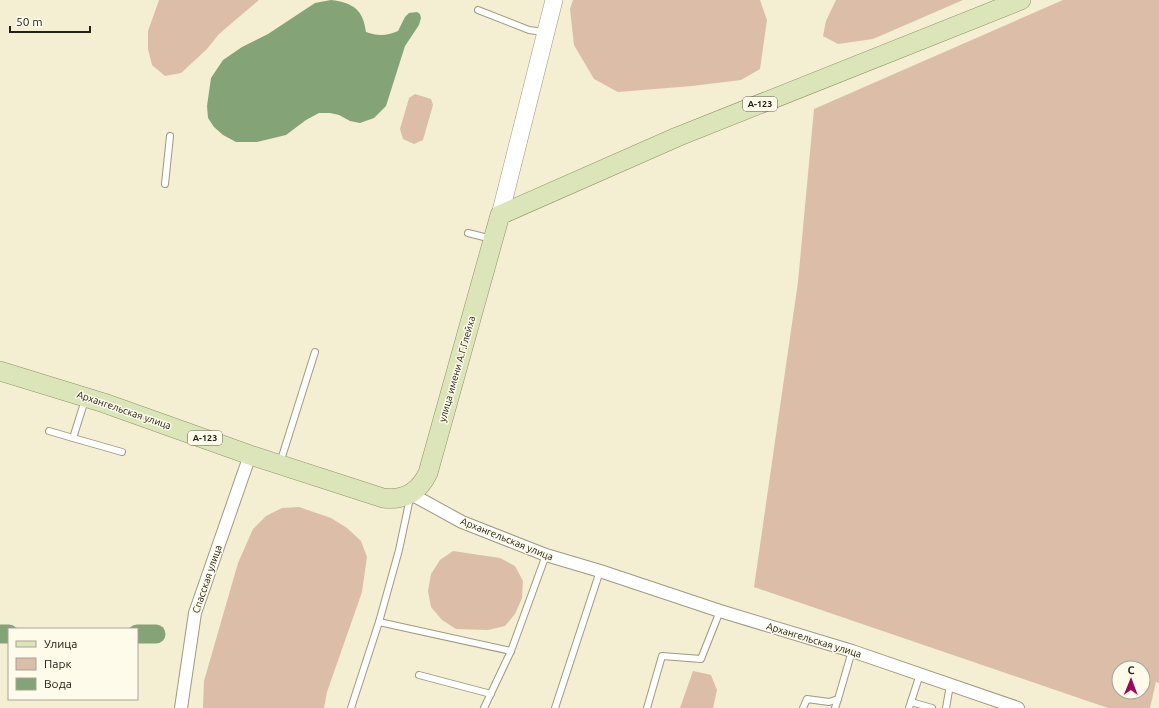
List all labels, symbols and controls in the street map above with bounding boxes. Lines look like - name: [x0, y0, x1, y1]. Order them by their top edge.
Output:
- scale bar: [10, 8, 90, 34]
- text: 50 m: [16, 15, 43, 28]
- road number: А-123: [743, 97, 777, 111]
- street label: улица имени А.Г.Глейха: [437, 315, 477, 423]
- street label: Архангельская улица: [75, 389, 173, 431]
- road number: А-123: [188, 431, 222, 445]
- street label: Архангельская улица: [459, 515, 555, 563]
- street label: Спасская улица: [190, 543, 224, 615]
- street label: Архангельская улица: [765, 620, 863, 660]
- legend: [8, 628, 138, 700]
- text: Улица: [44, 637, 77, 650]
- text: Парк: [44, 657, 72, 670]
- north arrow: [1111, 660, 1151, 700]
- text: С: [1128, 664, 1135, 676]
- text: Вода: [44, 677, 72, 690]

